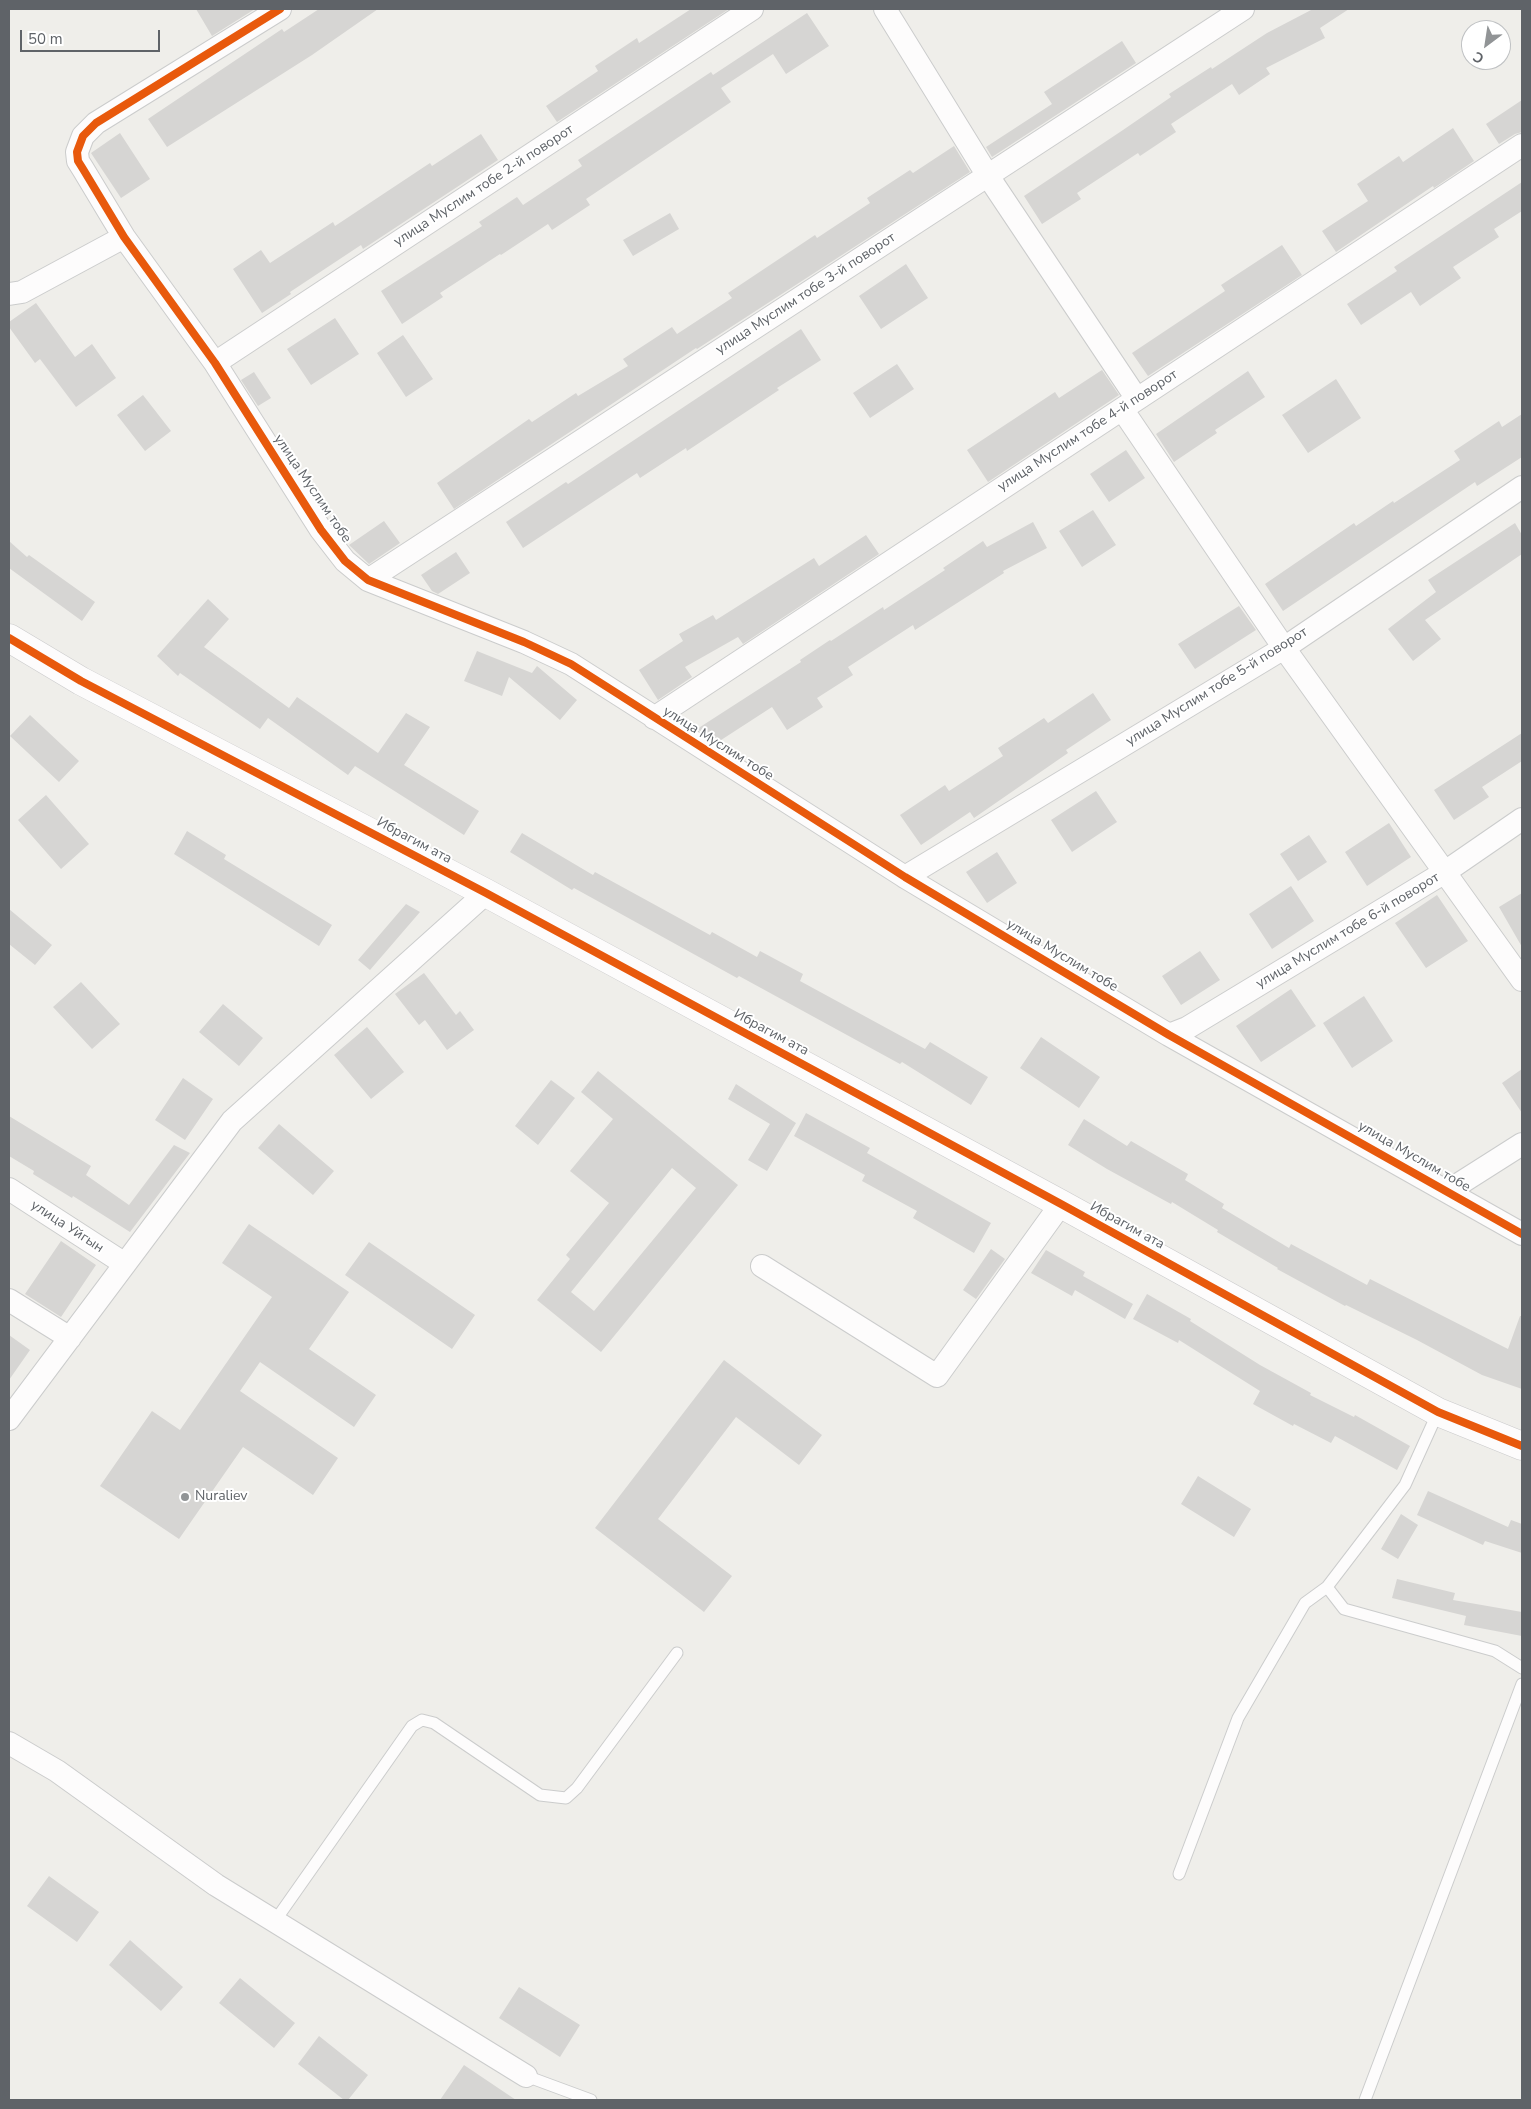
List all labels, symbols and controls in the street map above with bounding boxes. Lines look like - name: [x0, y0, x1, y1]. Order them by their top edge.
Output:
- scale bar: [22, 20, 162, 52]
- north arrow: [1461, 20, 1511, 70]
- text: 50 m: [28, 29, 63, 49]
- text: С: [1470, 47, 1488, 68]
- street label: улица Муслим тобе 2-й поворот: [391, 122, 577, 250]
- street label: улица Муслим тобе 3-й поворот: [713, 230, 899, 358]
- street label: улица Муслим тобе 4-й поворот: [995, 367, 1181, 495]
- street label: улица Муслим тобе: [269, 432, 355, 546]
- street label: улица Муслим тобе 5-й поворот: [1123, 624, 1311, 750]
- street label: улица Муслим тобе: [660, 703, 776, 785]
- street label: Ибрагим ата: [374, 814, 454, 868]
- street label: улица Муслим тобе 6-й поворот: [1253, 869, 1443, 993]
- street label: улица Муслим тобе: [1003, 916, 1121, 996]
- street label: Ибрагим ата: [731, 1006, 811, 1060]
- street label: улица Муслим тобе: [1355, 1118, 1473, 1196]
- street label: улица Уйгын: [27, 1197, 107, 1257]
- street label: Ибрагим ата: [1087, 1199, 1167, 1253]
- place label: Nuraliev: [195, 1489, 248, 1505]
- marker: Nuraliev: [179, 1491, 191, 1503]

